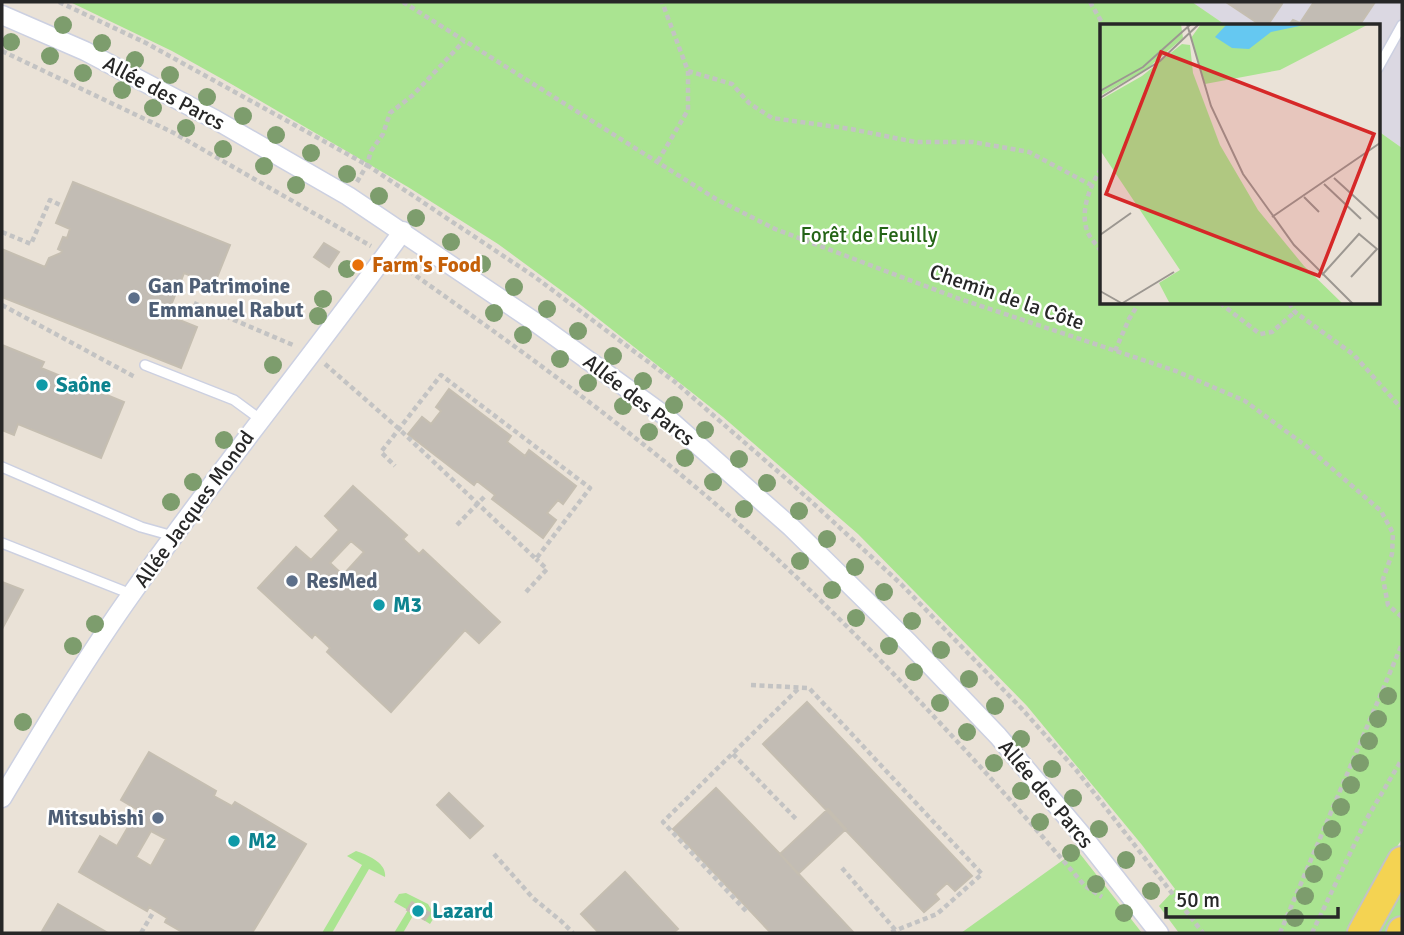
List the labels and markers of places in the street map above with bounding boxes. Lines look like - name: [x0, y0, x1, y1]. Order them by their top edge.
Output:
- place label: Farm's Food: [372, 252, 481, 278]
- marker: Farm's Food: [350, 257, 366, 273]
- place label: Gan Patrimoine Emmanuel Rabut: [148, 273, 304, 323]
- marker: Gan Patrimoine Emmanuel Rabut: [126, 290, 142, 306]
- place label: Saône: [56, 372, 111, 398]
- marker: Saône: [34, 377, 50, 393]
- place label: ResMed: [306, 568, 378, 594]
- marker: ResMed: [284, 573, 300, 589]
- place label: M3: [393, 592, 422, 618]
- marker: M3: [371, 597, 387, 613]
- place label: Mitsubishi: [47, 805, 144, 831]
- marker: Mitsubishi: [150, 810, 166, 826]
- place label: M2: [248, 828, 277, 854]
- marker: M2: [226, 833, 242, 849]
- place label: Lazard: [432, 898, 493, 924]
- marker: Lazard: [410, 903, 426, 919]

